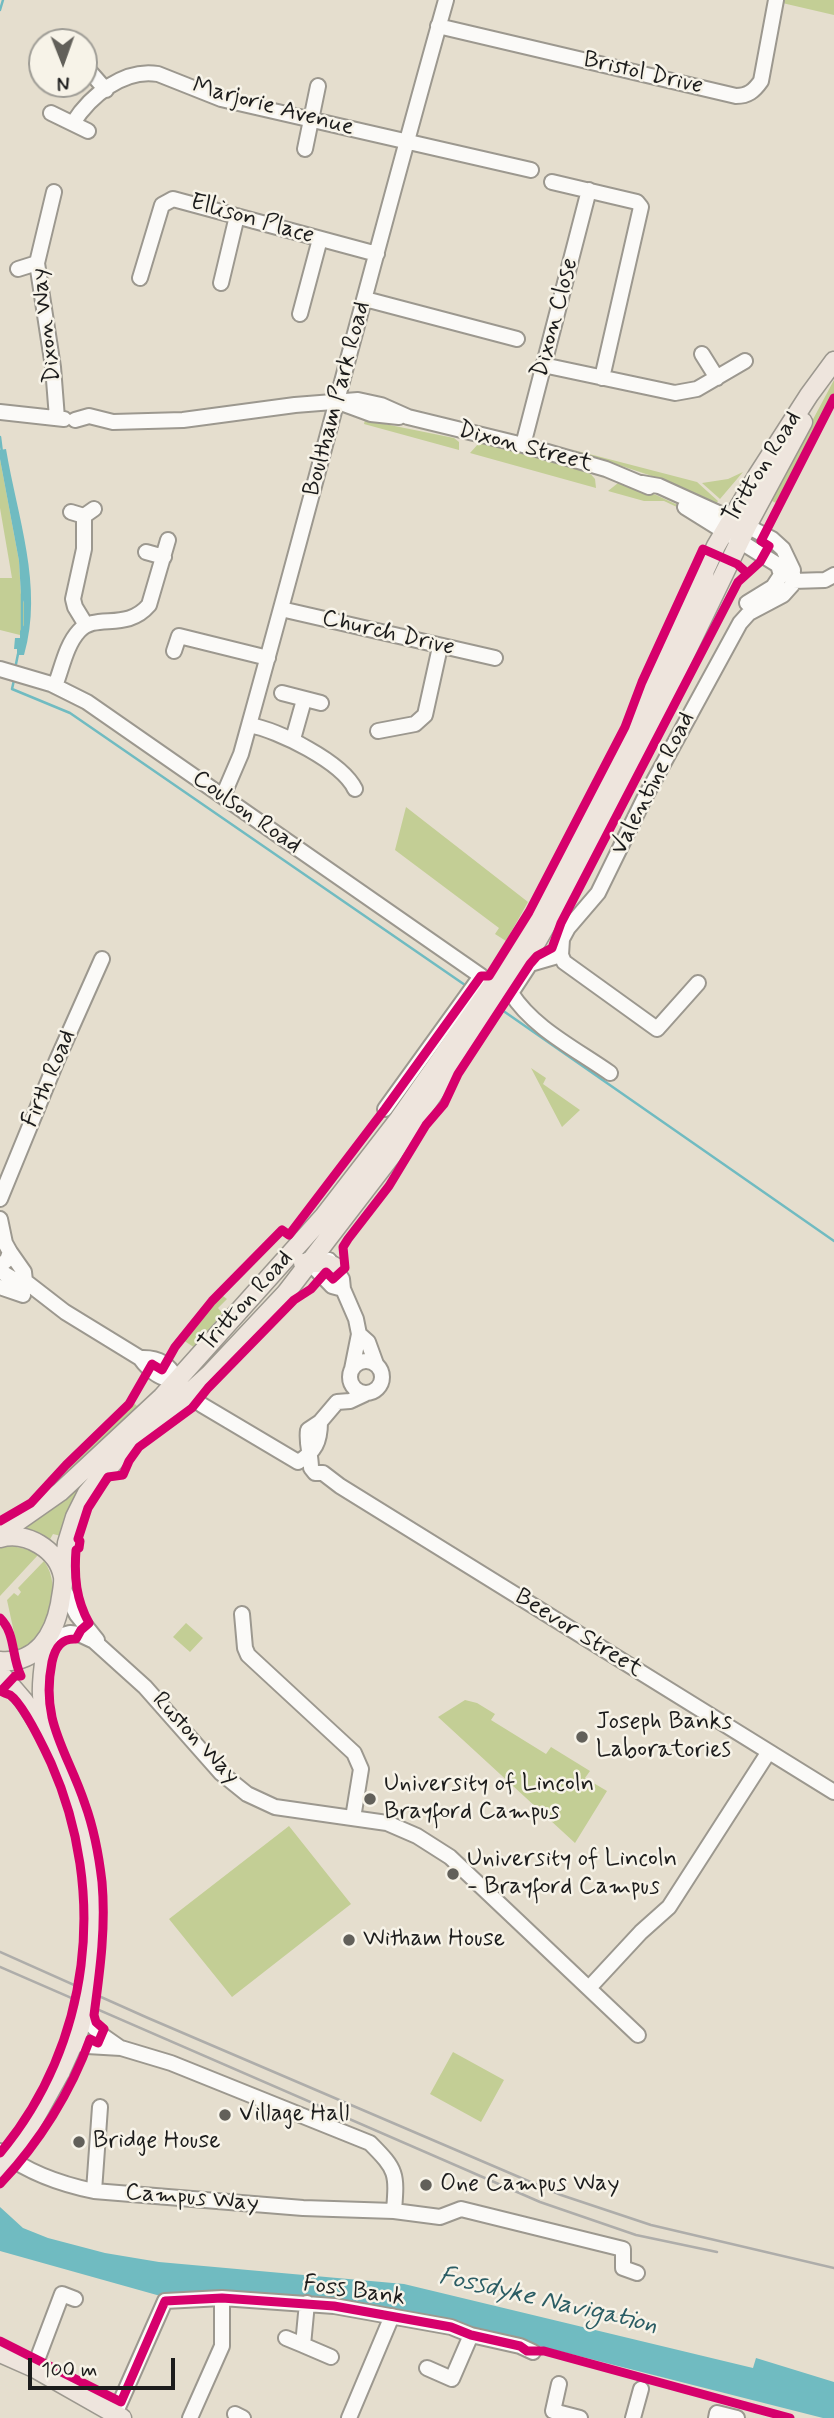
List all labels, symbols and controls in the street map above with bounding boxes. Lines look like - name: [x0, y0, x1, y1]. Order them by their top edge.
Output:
- north arrow: [28, 28, 98, 98]
- street label: Bristol Drive: [580, 46, 706, 102]
- text: N: [57, 70, 70, 95]
- street label: Marjorie Avenue: [189, 73, 357, 143]
- street label: Ellison Place: [187, 189, 317, 251]
- street label: Dixon Close: [526, 255, 586, 381]
- street label: Dixon Way: [26, 266, 68, 384]
- street label: Boultham Park Road: [298, 299, 378, 499]
- street label: Tritton Road: [717, 407, 809, 529]
- street label: Dixon Street: [455, 416, 595, 480]
- street label: Church Drive: [319, 605, 457, 663]
- street label: Valentine Road: [606, 708, 702, 860]
- street label: Coulson Road: [186, 765, 306, 861]
- street label: Firth Road: [17, 1026, 83, 1132]
- street label: Tritton Road: [194, 1245, 300, 1359]
- street label: Beevor Street: [509, 1583, 647, 1685]
- street label: Ruston Way: [145, 1687, 245, 1791]
- place label: Joseph Banks Laboratories: [596, 1709, 732, 1765]
- marker: Joseph Banks Laboratories: [574, 1729, 590, 1745]
- place label: University of Lincoln Brayford Campus: [384, 1771, 594, 1827]
- marker: University of Lincoln Brayford Campus: [362, 1791, 378, 1807]
- place label: University of Lincoln - Brayford Campus: [467, 1846, 677, 1902]
- marker: University of Lincoln - Brayford Campus: [445, 1866, 461, 1882]
- place label: Witham House: [363, 1926, 505, 1954]
- marker: Witham House: [341, 1932, 357, 1948]
- place label: Village Hall: [239, 2101, 349, 2129]
- marker: Village Hall: [217, 2107, 233, 2123]
- place label: Bridge House: [93, 2128, 221, 2156]
- marker: Bridge House: [71, 2134, 87, 2150]
- place label: One Campus Way: [440, 2171, 620, 2199]
- marker: One Campus Way: [418, 2177, 434, 2193]
- street label: Campus Way: [124, 2179, 260, 2219]
- water label: Fossdyke Navigation: [436, 2262, 660, 2342]
- street label: Foss Bank: [301, 2271, 407, 2313]
- scale bar: [32, 2344, 178, 2388]
- text: 100 m: [41, 2356, 97, 2384]

